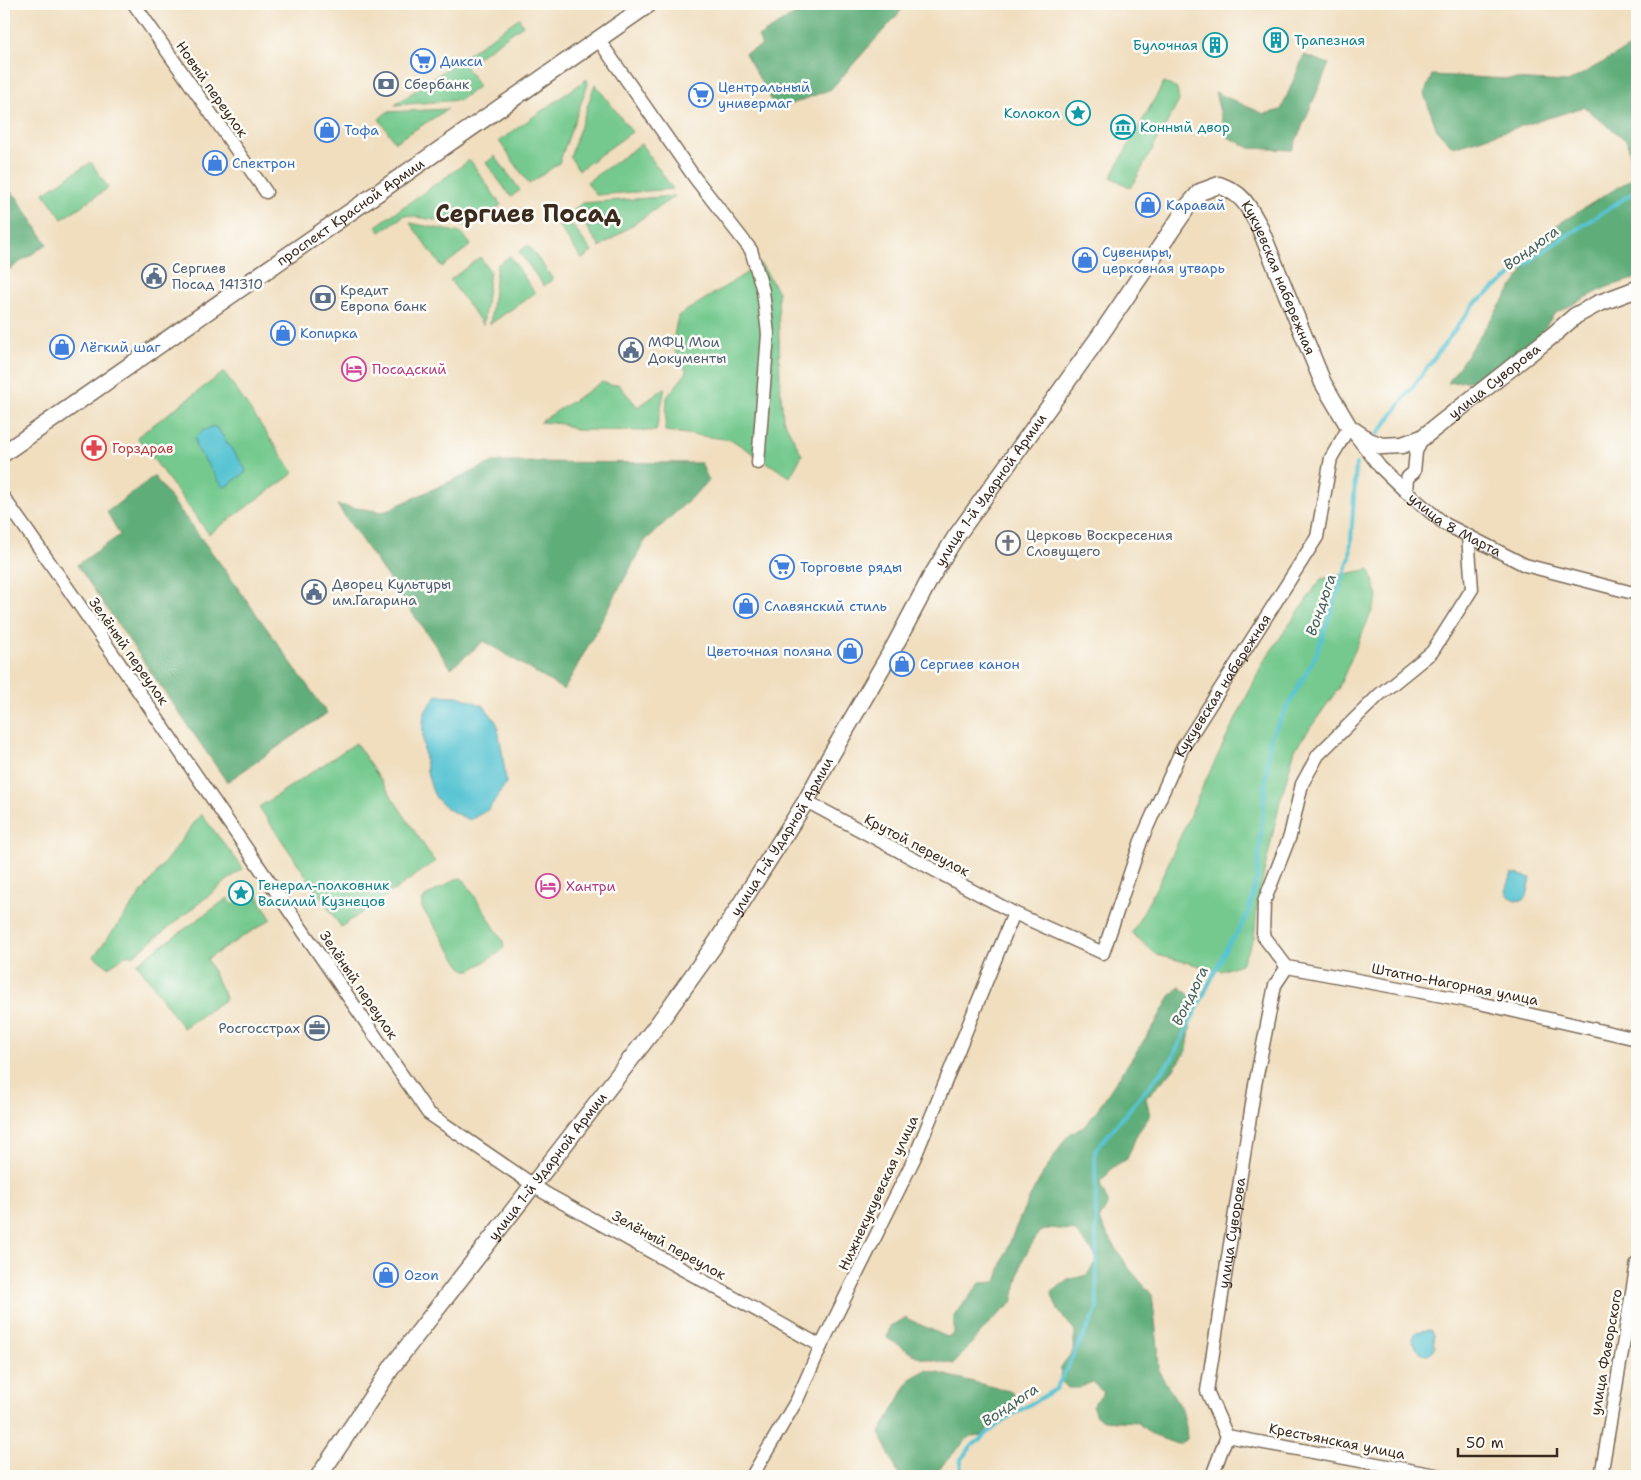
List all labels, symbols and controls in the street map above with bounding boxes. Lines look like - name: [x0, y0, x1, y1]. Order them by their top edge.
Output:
- building icon: Трапезная: [1263, 27, 1289, 53]
- place label: Трапезная: [1294, 31, 1365, 49]
- building icon: Булочная: [1202, 32, 1228, 58]
- place label: Булочная: [1133, 36, 1198, 54]
- street label: Новый переулок: [172, 37, 252, 141]
- supermarket icon: Дикси: [410, 48, 436, 74]
- place label: Дикси: [440, 52, 483, 70]
- bank icon: Сбербанк: [373, 71, 399, 97]
- place label: Сбербанк: [404, 75, 470, 93]
- place label: Центральный универмаг: [718, 78, 810, 112]
- supermarket icon: Центральный универмаг: [688, 82, 714, 108]
- place icon: Колокол: [1065, 100, 1091, 126]
- place label: Колокол: [1004, 104, 1060, 122]
- museum icon: Конный двор: [1110, 114, 1136, 140]
- shop icon: Тофа: [314, 117, 340, 143]
- place label: Конный двор: [1140, 118, 1230, 136]
- place label: Тофа: [344, 121, 379, 139]
- shop icon: Спектрон: [202, 150, 228, 176]
- place label: Спектрон: [232, 154, 295, 172]
- street label: проспект Красной Армии: [273, 154, 428, 270]
- shop icon: Каравай: [1135, 192, 1161, 218]
- place label: Каравай: [1166, 196, 1225, 214]
- street label: Кукуевская набережная: [1237, 197, 1320, 357]
- district label: Сергиев Посад: [435, 198, 621, 230]
- water label: Вондюга: [1499, 221, 1563, 275]
- place label: Сувениры, церковная утварь: [1102, 243, 1225, 277]
- shop icon: Сувениры, церковная утварь: [1072, 247, 1098, 273]
- place label: Сергиев Посад 141310: [172, 259, 263, 293]
- public building icon: Сергиев Посад 141310: [141, 263, 167, 289]
- place label: Кредит Европа банк: [340, 281, 427, 315]
- bank icon: Кредит Европа банк: [310, 285, 336, 311]
- shop icon: Копирка: [270, 320, 296, 346]
- place label: Копирка: [300, 324, 358, 342]
- place label: МФЦ Мои Документы: [648, 333, 726, 367]
- shop icon: Лёгкий шаг: [49, 334, 75, 360]
- public building icon: МФЦ Мои Документы: [618, 337, 644, 363]
- place label: Лёгкий шаг: [80, 338, 161, 356]
- street label: улица Суворова: [1445, 339, 1544, 423]
- hotel icon: Посадский: [341, 356, 367, 382]
- place label: Посадский: [372, 360, 446, 378]
- street label: улица 1-й Ударной Армии: [931, 410, 1050, 570]
- pharmacy icon: Горздрав: [81, 435, 107, 461]
- place label: Горздрав: [112, 439, 173, 457]
- street label: улица 8 Марта: [1405, 489, 1505, 560]
- place label: Церковь Воскресения Словущего: [1026, 526, 1173, 560]
- church icon: Церковь Воскресения Словущего: [995, 530, 1021, 556]
- supermarket icon: Торговые ряды: [769, 554, 795, 580]
- place label: Торговые ряды: [800, 558, 902, 576]
- water label: Вондюга: [1301, 571, 1341, 639]
- place label: Дворец Культуры им.Гагарина: [332, 575, 451, 609]
- public building icon: Дворец Культуры им.Гагарина: [301, 579, 327, 605]
- shop icon: Славянский стиль: [733, 593, 759, 619]
- street label: Зелёный переулок: [85, 594, 173, 709]
- place label: Славянский стиль: [764, 597, 887, 615]
- street label: Кукуевская набережная: [1171, 611, 1275, 760]
- shop icon: Цветочная поляна: [837, 638, 863, 664]
- place label: Цветочная поляна: [706, 642, 832, 660]
- shop icon: Сергиев канон: [889, 651, 915, 677]
- place label: Сергиев канон: [920, 655, 1020, 673]
- street label: улица 1-й Ударной Армии: [726, 754, 837, 919]
- street label: Крутой переулок: [861, 810, 973, 881]
- hotel icon: Хантри: [535, 873, 561, 899]
- place label: Генерал-полковник Василий Кузнецов: [258, 876, 390, 910]
- place label: Хантри: [566, 877, 616, 895]
- place icon: Генерал-полковник Василий Кузнецов: [228, 880, 254, 906]
- street label: Зелёный переулок: [316, 927, 402, 1043]
- street label: Штатно-Нагорная улица: [1370, 959, 1540, 1009]
- water label: Вондюга: [1167, 963, 1213, 1029]
- office icon: Росгосстрах: [304, 1015, 330, 1041]
- place label: Росгосстрах: [218, 1019, 300, 1037]
- street label: улица 1-й Ударной Армии: [484, 1089, 611, 1244]
- street label: Нижнекукуевская улица: [834, 1112, 922, 1274]
- street label: улица Суворова: [1214, 1176, 1249, 1290]
- street label: Зелёный переулок: [609, 1206, 729, 1284]
- shop icon: Ozon: [373, 1262, 399, 1288]
- place label: Ozon: [404, 1266, 439, 1284]
- street label: улица Фаворского: [1586, 1287, 1626, 1417]
- water label: Вондюга: [978, 1379, 1042, 1431]
- street label: Крестьянская улица: [1267, 1419, 1407, 1463]
- scale bar: [1458, 1425, 1557, 1457]
- text: 50 m: [1466, 1433, 1504, 1453]

